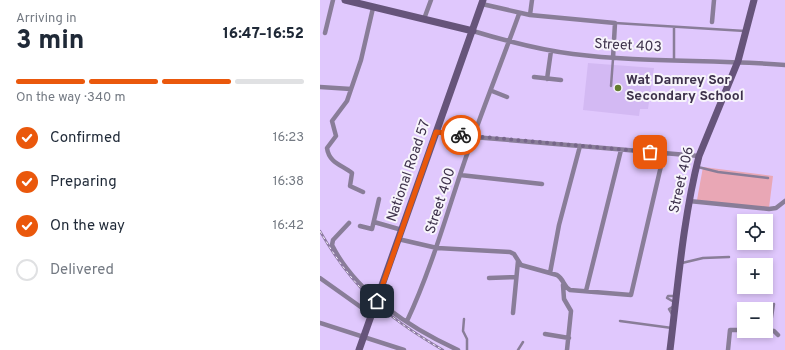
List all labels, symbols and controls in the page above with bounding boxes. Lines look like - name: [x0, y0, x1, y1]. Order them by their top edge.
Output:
- text: Arriving in: [16, 11, 77, 27]
- text: 3 min: [16, 25, 84, 58]
- text: 16:47–16:52: [223, 25, 304, 44]
- street label: Street 403: [594, 36, 662, 56]
- place label: Wat Damrey Sor Secondary School: [626, 72, 744, 105]
- marker: Wat Damrey Sor Secondary School: [613, 83, 623, 93]
- text: On the way · 340 m: [16, 90, 125, 106]
- courier: [441, 115, 481, 155]
- street label: National Road 57: [384, 118, 434, 224]
- icon: bike: [450, 124, 472, 146]
- icon: check: [16, 127, 38, 149]
- text: Confirmed: [50, 129, 121, 148]
- text: 16:23: [273, 130, 304, 146]
- pin: [633, 135, 667, 169]
- icon: bag: [639, 141, 661, 163]
- street label: Street 406: [666, 145, 698, 215]
- street label: Street 400: [422, 166, 460, 236]
- icon: check: [16, 171, 38, 193]
- text: Preparing: [50, 173, 117, 192]
- text: 16:38: [273, 174, 304, 190]
- map controls: [737, 214, 773, 338]
- button: locate: [737, 214, 773, 250]
- icon: check: [16, 215, 38, 237]
- text: On the way: [50, 217, 125, 236]
- text: 16:42: [272, 218, 304, 234]
- button: +: [737, 258, 773, 294]
- text: Delivered: [50, 261, 114, 280]
- pin: [360, 284, 394, 318]
- icon: home: [366, 290, 388, 312]
- button: −: [737, 302, 773, 338]

